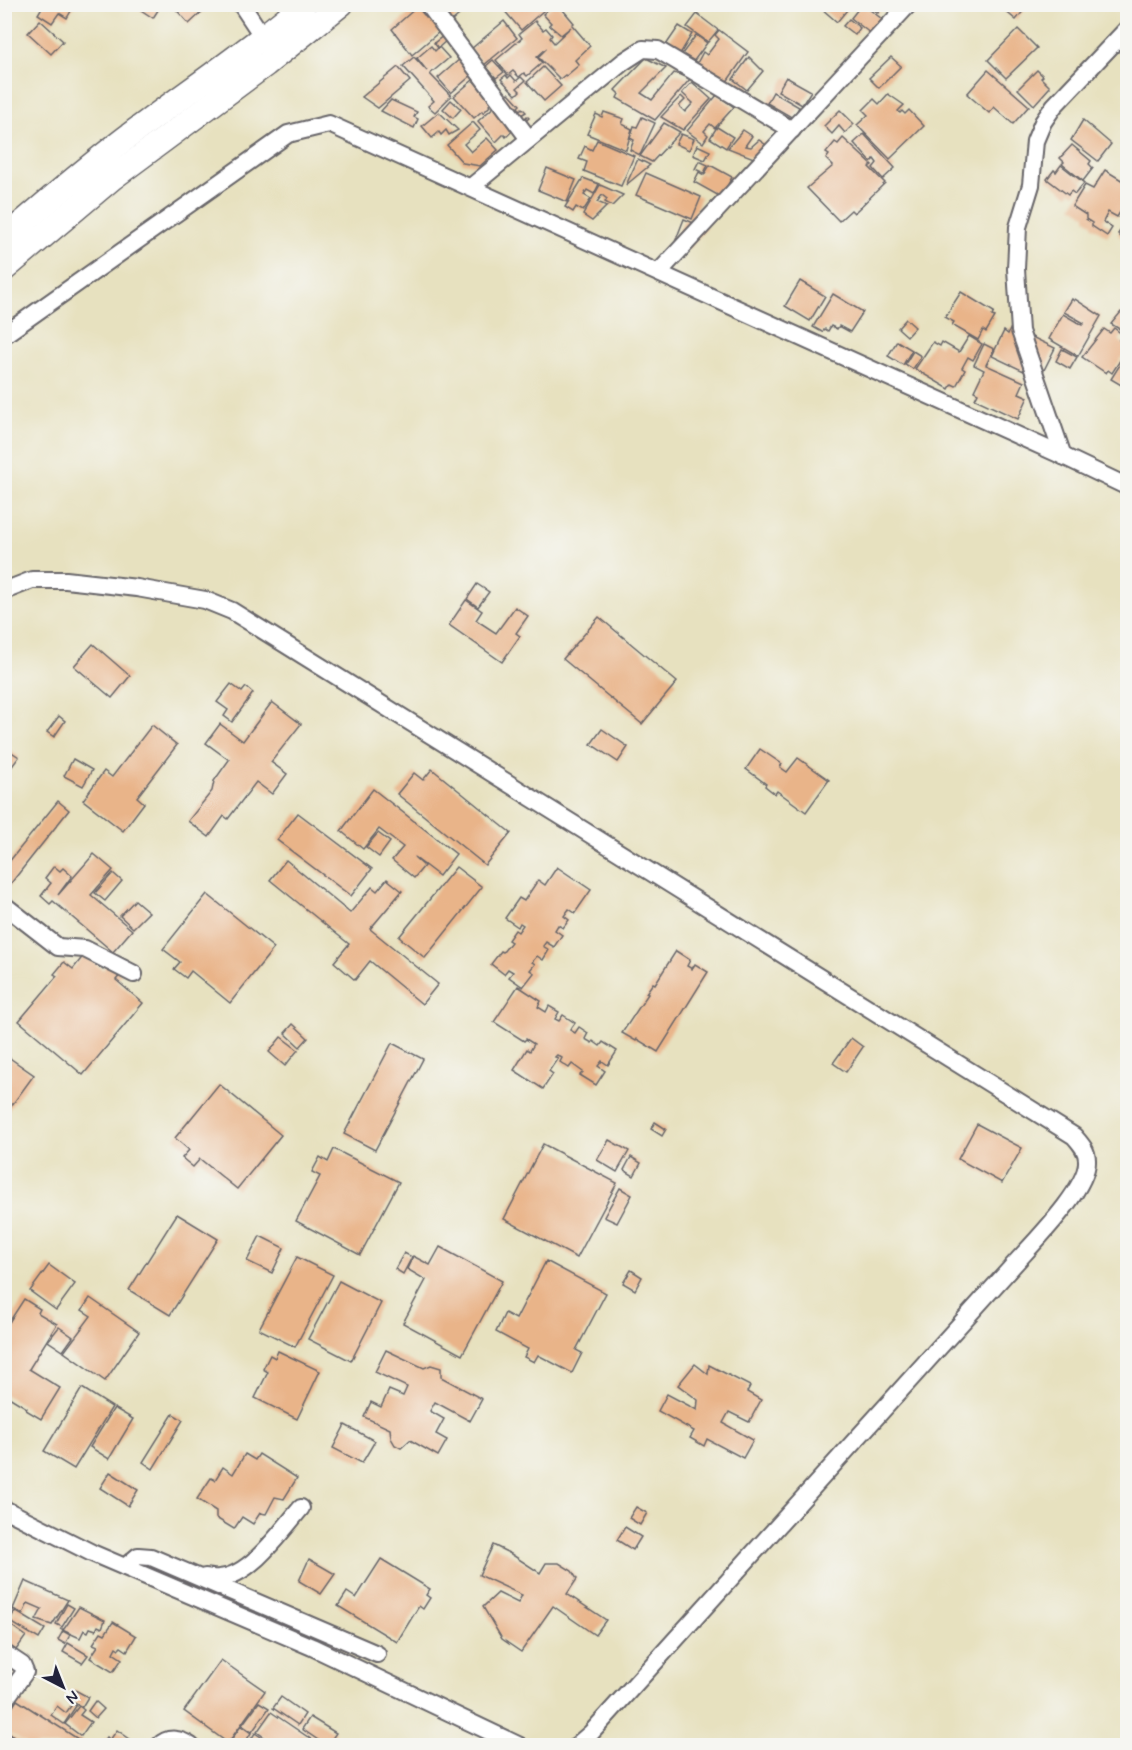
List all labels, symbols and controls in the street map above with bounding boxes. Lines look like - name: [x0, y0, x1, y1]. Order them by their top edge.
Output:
- north arrow: [33, 1657, 93, 1717]
- text: N: [61, 1686, 83, 1708]

